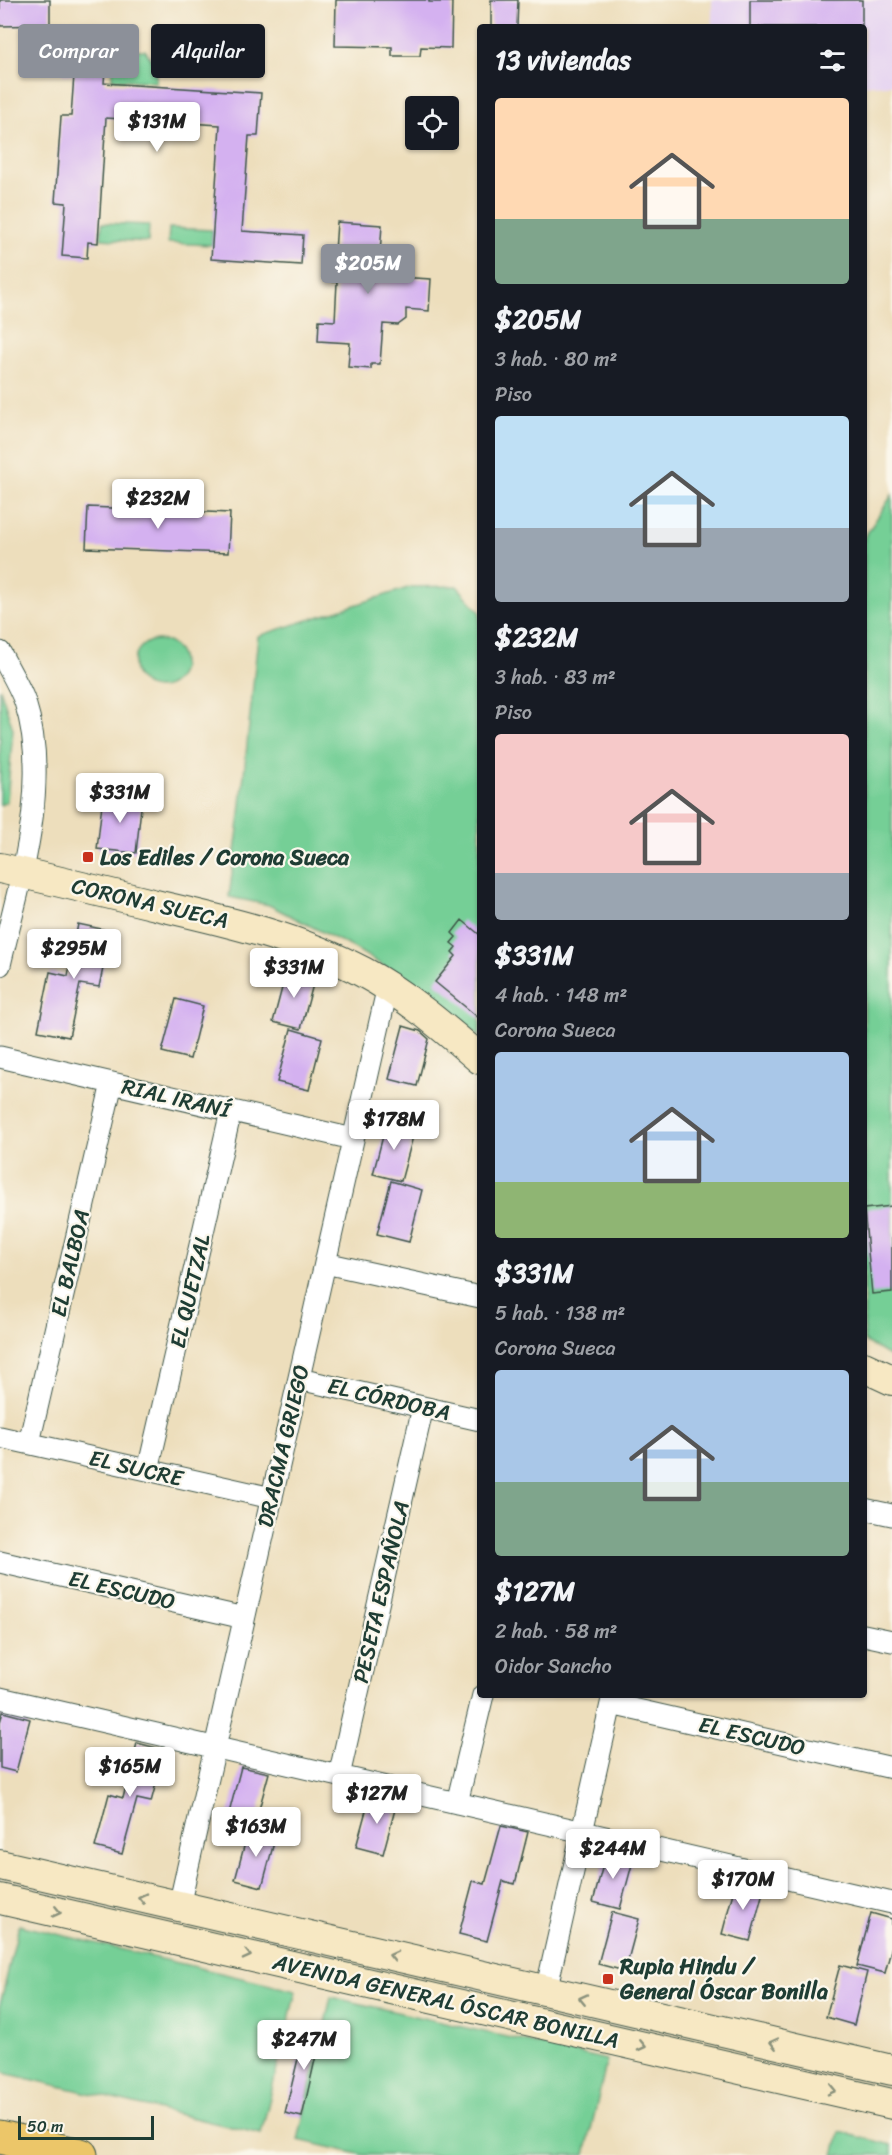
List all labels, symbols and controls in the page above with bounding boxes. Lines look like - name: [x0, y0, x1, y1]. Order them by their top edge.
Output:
- chip: Comprar: [18, 24, 139, 78]
- chip: Alquilar: [151, 24, 265, 78]
- text: 13 viviendas: [495, 37, 631, 83]
- icon: filters: [816, 44, 849, 77]
- map controls: [405, 96, 459, 150]
- button: locate: [405, 96, 459, 150]
- pin: $131M: [115, 102, 199, 153]
- text: $131M: [128, 104, 186, 139]
- icon: home: [618, 137, 726, 245]
- pin: $205M: [326, 244, 410, 295]
- text: $205M: [335, 246, 401, 281]
- text: $205M: [495, 296, 581, 342]
- text: 3 hab. · 80 m²: [495, 342, 617, 377]
- text: Piso: [495, 377, 532, 412]
- icon: home: [618, 455, 726, 563]
- pin: $232M: [116, 479, 200, 530]
- text: $232M: [126, 481, 190, 516]
- text: $232M: [495, 614, 578, 660]
- text: 3 hab. · 83 m²: [495, 660, 616, 695]
- text: Piso: [495, 695, 532, 730]
- pin: $331M: [78, 773, 162, 824]
- icon: home: [618, 773, 726, 881]
- text: $331M: [90, 775, 150, 810]
- place label: Los Ediles / Corona Sueca: [100, 838, 350, 877]
- marker: Los Ediles / Corona Sueca: [81, 850, 95, 864]
- street label: CORONA SUECA: [68, 866, 232, 940]
- pin: $295M: [32, 929, 116, 980]
- text: $295M: [41, 931, 107, 966]
- text: $331M: [495, 932, 573, 978]
- pin: $331M: [252, 948, 336, 999]
- text: $331M: [264, 950, 324, 985]
- text: 4 hab. · 148 m²: [495, 978, 627, 1013]
- text: Corona Sueca: [495, 1013, 616, 1048]
- street label: RIAL IRANÍ: [118, 1067, 235, 1130]
- icon: home: [618, 1091, 726, 1199]
- pin: $178M: [352, 1100, 436, 1151]
- text: $178M: [363, 1102, 425, 1137]
- street label: EL BALBOA: [39, 1205, 101, 1321]
- street label: EL QUETZAL: [158, 1230, 222, 1352]
- text: $331M: [495, 1250, 573, 1296]
- text: 5 hab. · 138 m²: [495, 1296, 625, 1331]
- text: Corona Sueca: [495, 1331, 616, 1366]
- street label: DRACMA GRIEGO: [245, 1361, 321, 1531]
- street label: EL CÓRDOBA: [324, 1366, 454, 1432]
- icon: home: [618, 1409, 726, 1517]
- street label: EL SUCRE: [85, 1438, 188, 1498]
- street label: PESETA ESPAÑOLA: [341, 1497, 421, 1687]
- street label: EL ESCUDO: [65, 1559, 179, 1621]
- text: $127M: [495, 1568, 575, 1614]
- text: 2 hab. · 58 m²: [495, 1614, 617, 1649]
- text: Oidor Sancho: [495, 1649, 612, 1684]
- street label: EL ESCUDO: [695, 1705, 809, 1767]
- pin: $165M: [88, 1747, 172, 1798]
- text: $165M: [99, 1749, 161, 1784]
- pin: $127M: [335, 1774, 419, 1825]
- text: $127M: [346, 1776, 408, 1811]
- pin: $163M: [214, 1807, 298, 1858]
- text: $163M: [226, 1809, 286, 1844]
- pin: $244M: [571, 1829, 655, 1880]
- text: $244M: [580, 1831, 646, 1866]
- pin: $170M: [701, 1860, 785, 1911]
- text: $170M: [712, 1862, 774, 1897]
- one-way arrow: [137, 1892, 147, 1905]
- one-way arrow: [52, 1904, 62, 1917]
- street label: AVENIDA GENERAL ÓSCAR BONILLA: [268, 1942, 623, 2060]
- place label: Rupia Hindu / General Óscar Bonilla: [619, 1947, 828, 2011]
- one-way arrow: [242, 1948, 252, 1961]
- one-way arrow: [389, 1950, 399, 1963]
- marker: Rupia Hindu / General Óscar Bonilla: [601, 1972, 615, 1986]
- one-way arrow: [579, 1994, 589, 2007]
- pin: $247M: [262, 2020, 346, 2071]
- text: $247M: [271, 2022, 337, 2057]
- one-way arrow: [769, 2037, 779, 2050]
- one-way arrow: [637, 2039, 647, 2052]
- one-way arrow: [827, 2082, 837, 2095]
- text: 50 m: [27, 2112, 63, 2141]
- scale bar: [18, 2113, 154, 2140]

